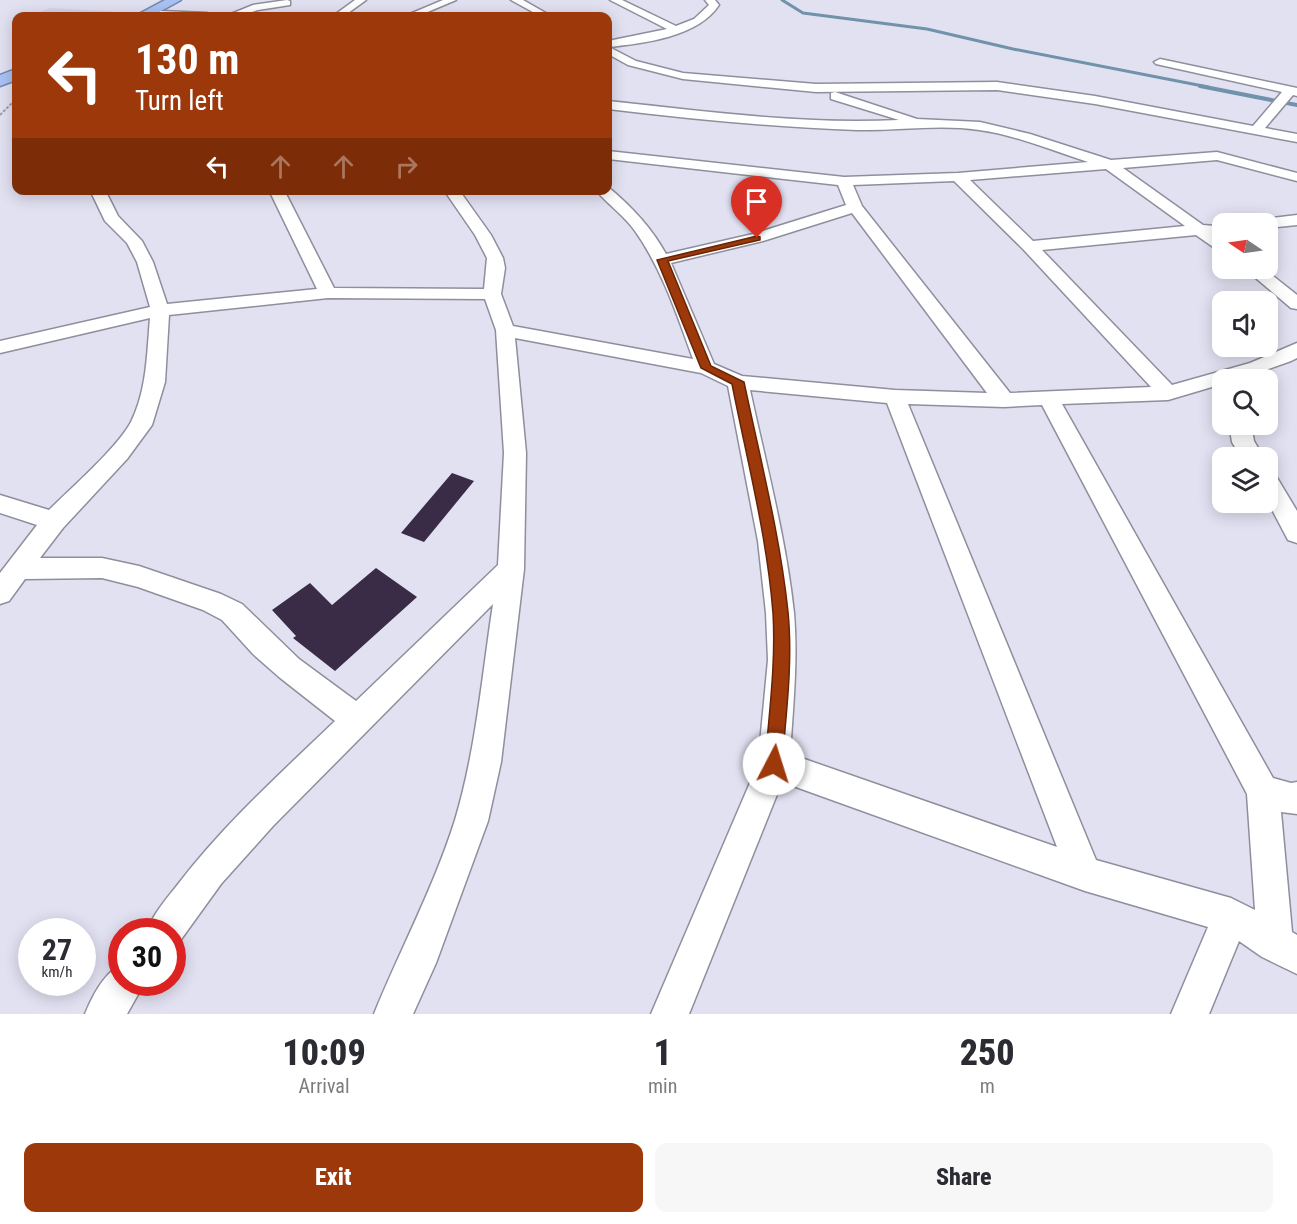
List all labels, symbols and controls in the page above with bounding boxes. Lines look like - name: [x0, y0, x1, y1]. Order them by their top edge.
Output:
- text: 130 m: [135, 35, 240, 84]
- icon: left: [36, 36, 114, 114]
- text: Turn left: [135, 85, 224, 117]
- icon: left: [201, 150, 234, 183]
- icon: ahead: [264, 150, 297, 183]
- icon: ahead: [327, 150, 360, 183]
- icon: right: [390, 150, 423, 183]
- pin: [731, 176, 782, 238]
- icon: arrive: [740, 185, 773, 218]
- north arrow: [1212, 213, 1278, 279]
- map controls: [1212, 213, 1278, 513]
- button: sound: [1212, 291, 1278, 357]
- button: search: [1212, 369, 1278, 435]
- button: layers: [1212, 447, 1278, 513]
- position arrow: [742, 732, 806, 796]
- speed limit sign: 30: [108, 918, 186, 996]
- text: 27: [42, 932, 72, 967]
- text: km/h: [42, 963, 72, 981]
- text: 10:09: [282, 1032, 366, 1074]
- text: 1: [654, 1032, 672, 1074]
- text: 250: [960, 1032, 1015, 1074]
- text: Arrival: [299, 1074, 349, 1098]
- text: min: [648, 1074, 677, 1098]
- text: m: [980, 1074, 995, 1098]
- button: Exit: [24, 1143, 643, 1212]
- button: Share: [655, 1143, 1273, 1212]

